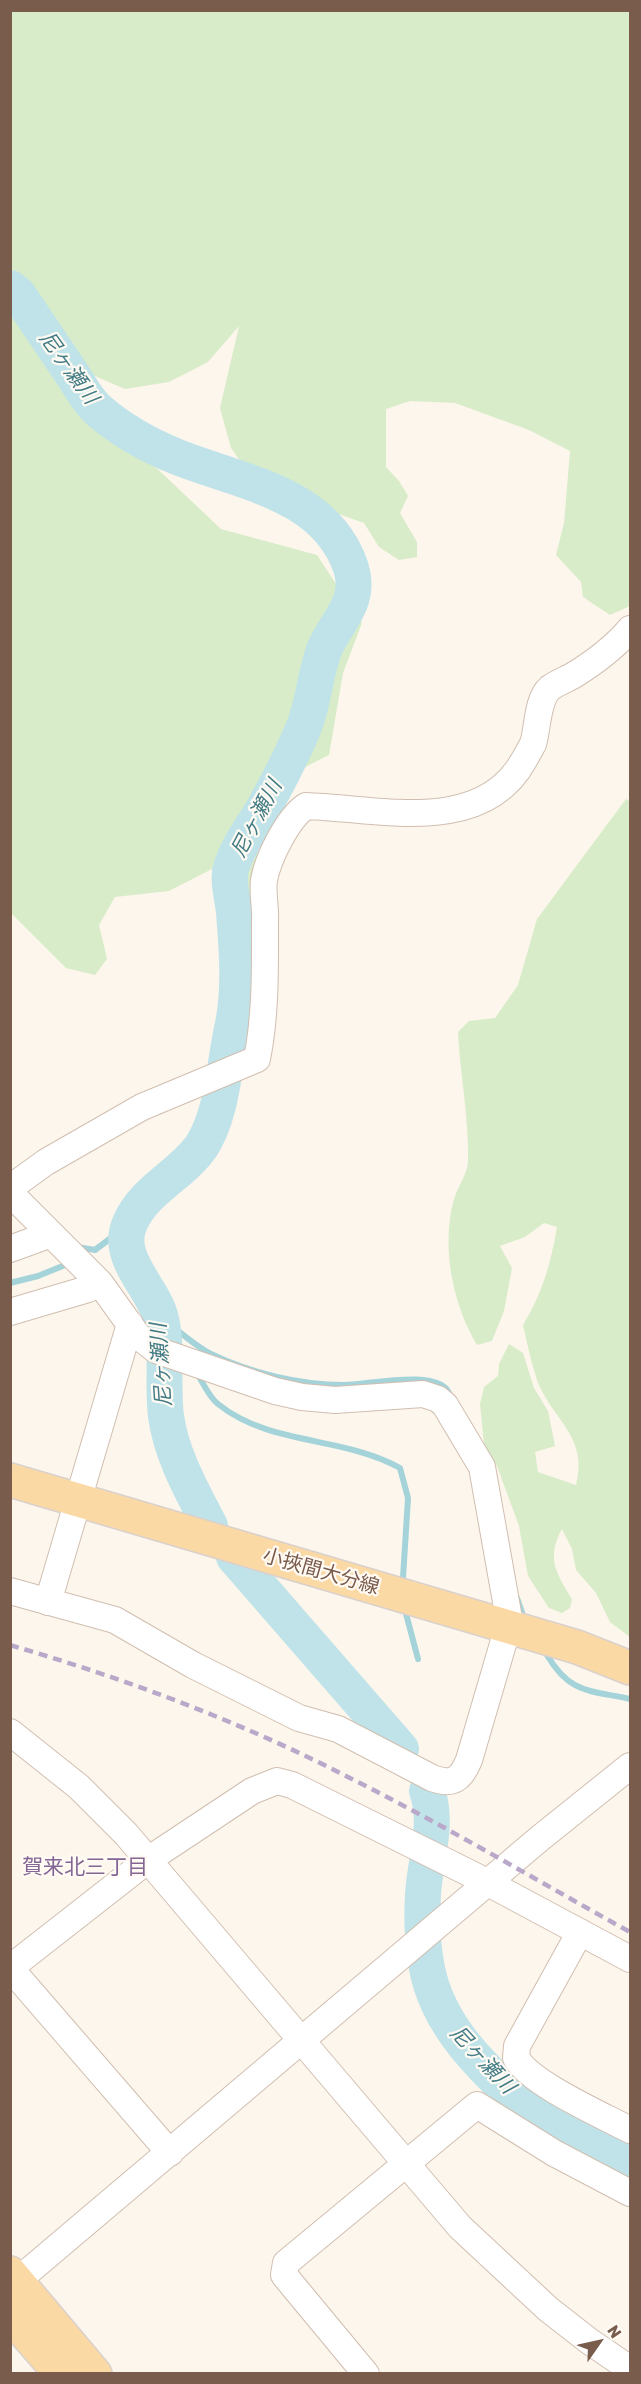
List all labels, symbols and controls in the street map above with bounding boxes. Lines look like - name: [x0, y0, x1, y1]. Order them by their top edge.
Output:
- water label: 尼ヶ瀬川: [33, 327, 103, 409]
- water label: 尼ヶ瀬川: [226, 776, 288, 862]
- water label: 尼ヶ瀬川: [147, 1322, 177, 1408]
- street label: 小挾間大分線: [260, 1544, 382, 1600]
- district label: 賀来北三丁目: [22, 1855, 148, 1881]
- water label: 尼ヶ瀬川: [444, 2021, 520, 2099]
- north arrow: [569, 2312, 629, 2372]
- text: N: [603, 2322, 625, 2342]

